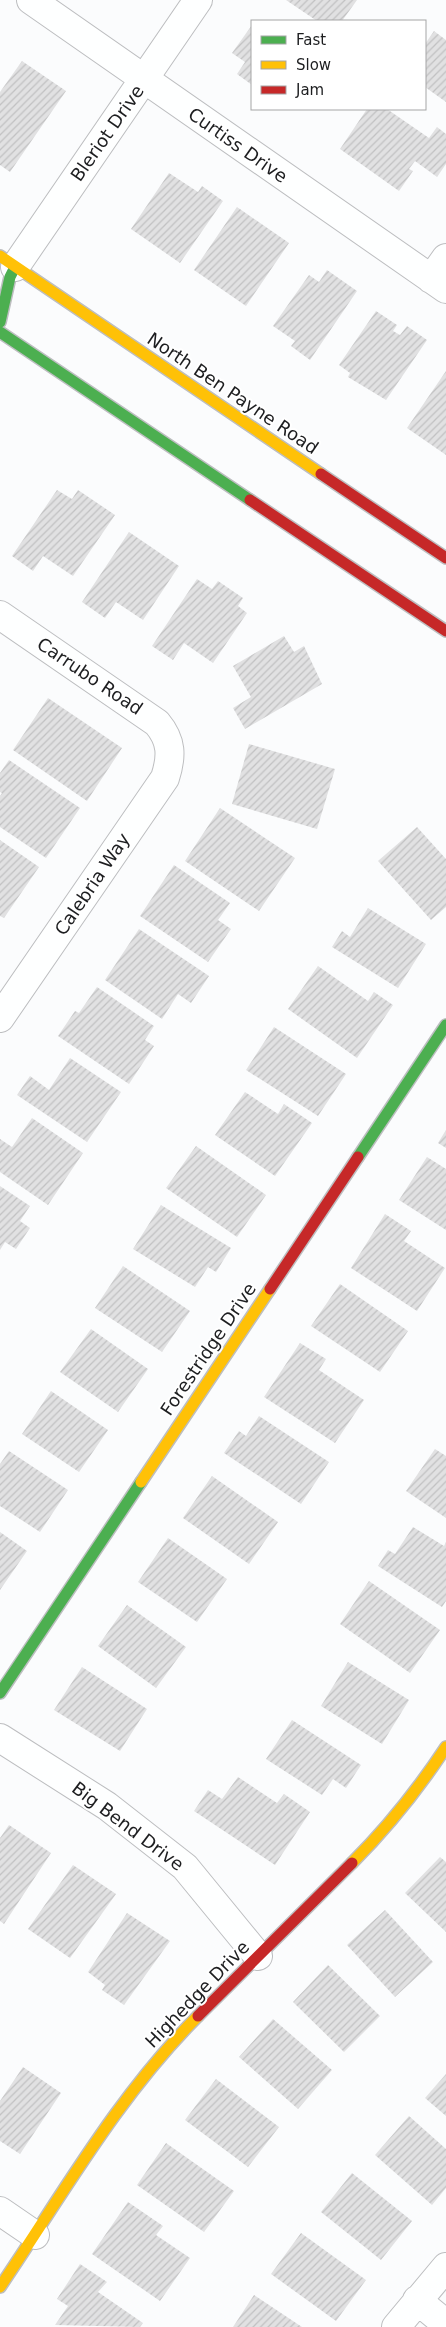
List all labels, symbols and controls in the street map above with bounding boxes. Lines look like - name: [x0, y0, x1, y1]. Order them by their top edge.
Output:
- legend: [251, 20, 426, 110]
- text: Fast: [296, 31, 326, 49]
- text: Slow: [296, 56, 331, 74]
- street label: Bleriot Drive: [66, 81, 148, 185]
- text: Jam: [295, 81, 324, 99]
- street label: Curtiss Drive: [185, 103, 291, 187]
- street label: North Ben Payne Road: [144, 328, 322, 458]
- street label: Carrubo Road: [33, 633, 147, 719]
- street label: Calebria Way: [50, 829, 134, 939]
- street label: Forestridge Drive: [156, 1279, 260, 1419]
- street label: Big Bend Drive: [68, 1777, 188, 1875]
- street label: Highedge Drive: [141, 1936, 253, 2052]

